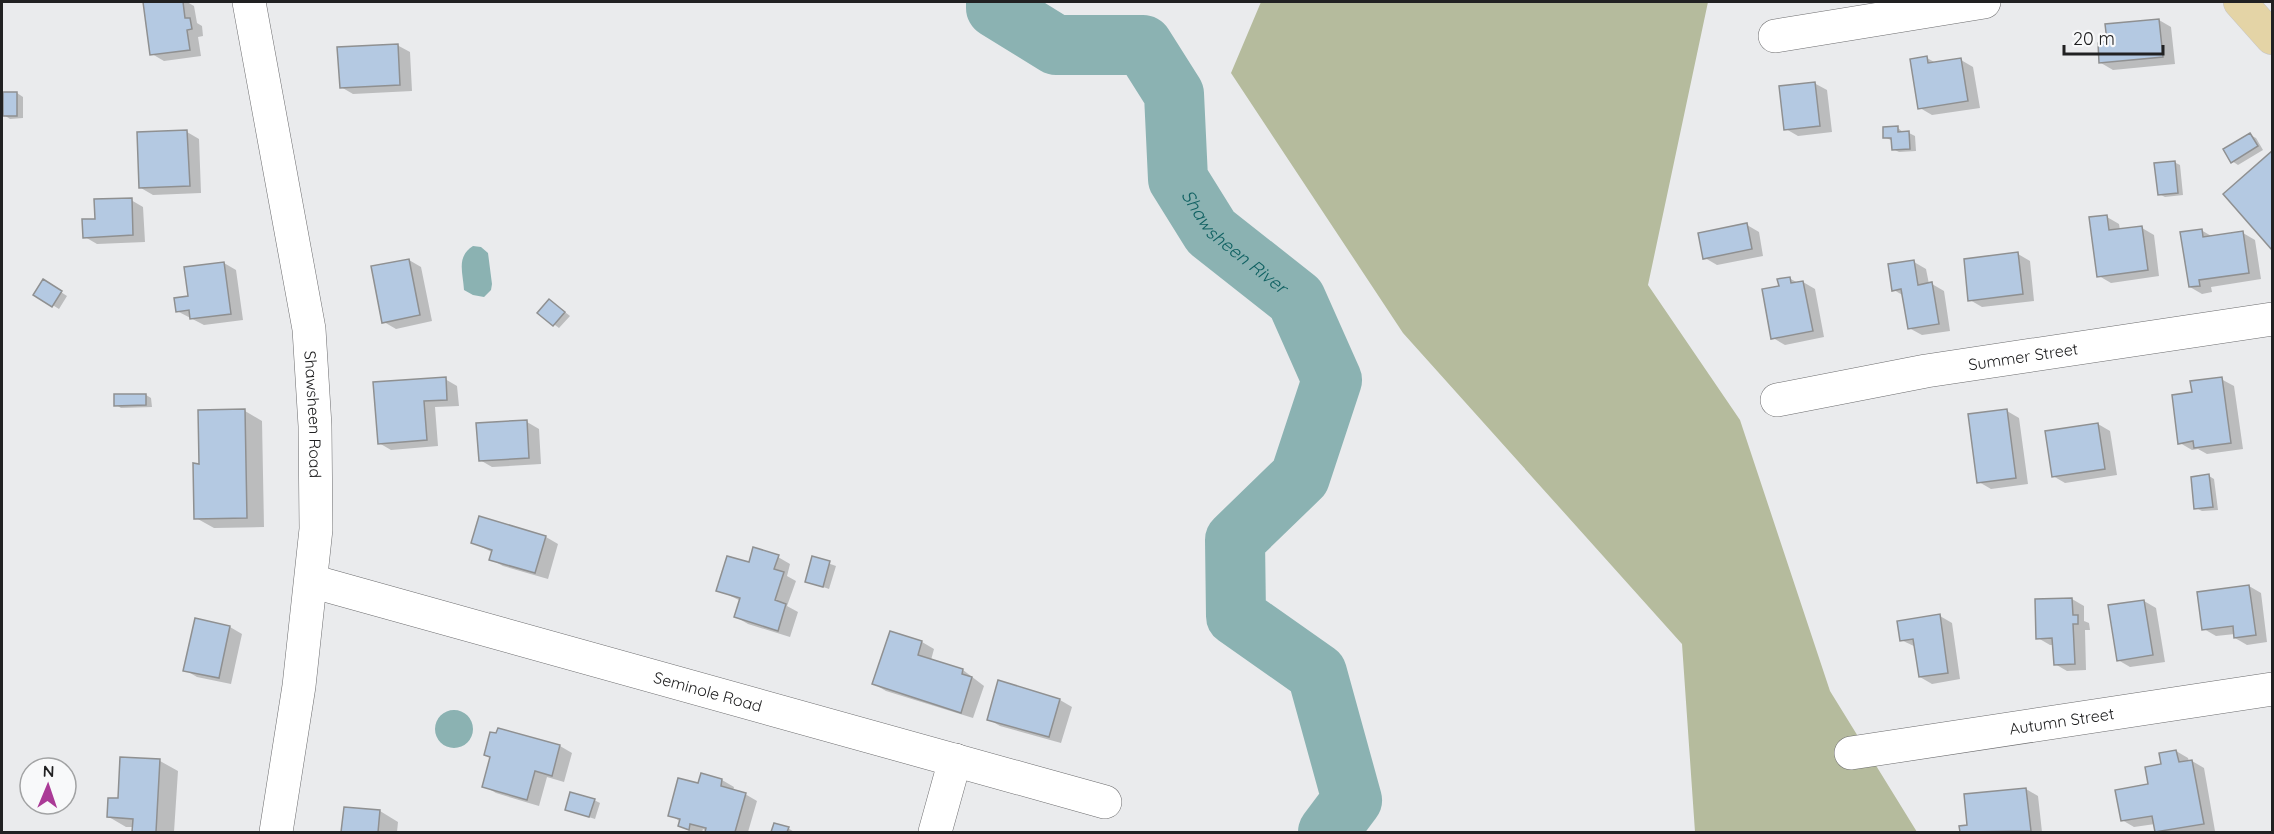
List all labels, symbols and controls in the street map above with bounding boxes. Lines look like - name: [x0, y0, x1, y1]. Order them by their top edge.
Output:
- scale bar: [2064, 18, 2163, 56]
- text: 20 m: [2073, 27, 2115, 50]
- water label: Shawsheen River: [1176, 185, 1294, 300]
- street label: Summer Street: [1967, 338, 2079, 375]
- street label: Shawsheen Road: [300, 350, 326, 478]
- street label: Seminole Road: [651, 667, 764, 716]
- street label: Autumn Street: [2008, 703, 2115, 739]
- north arrow: [18, 756, 78, 816]
- text: N: [42, 761, 55, 781]

